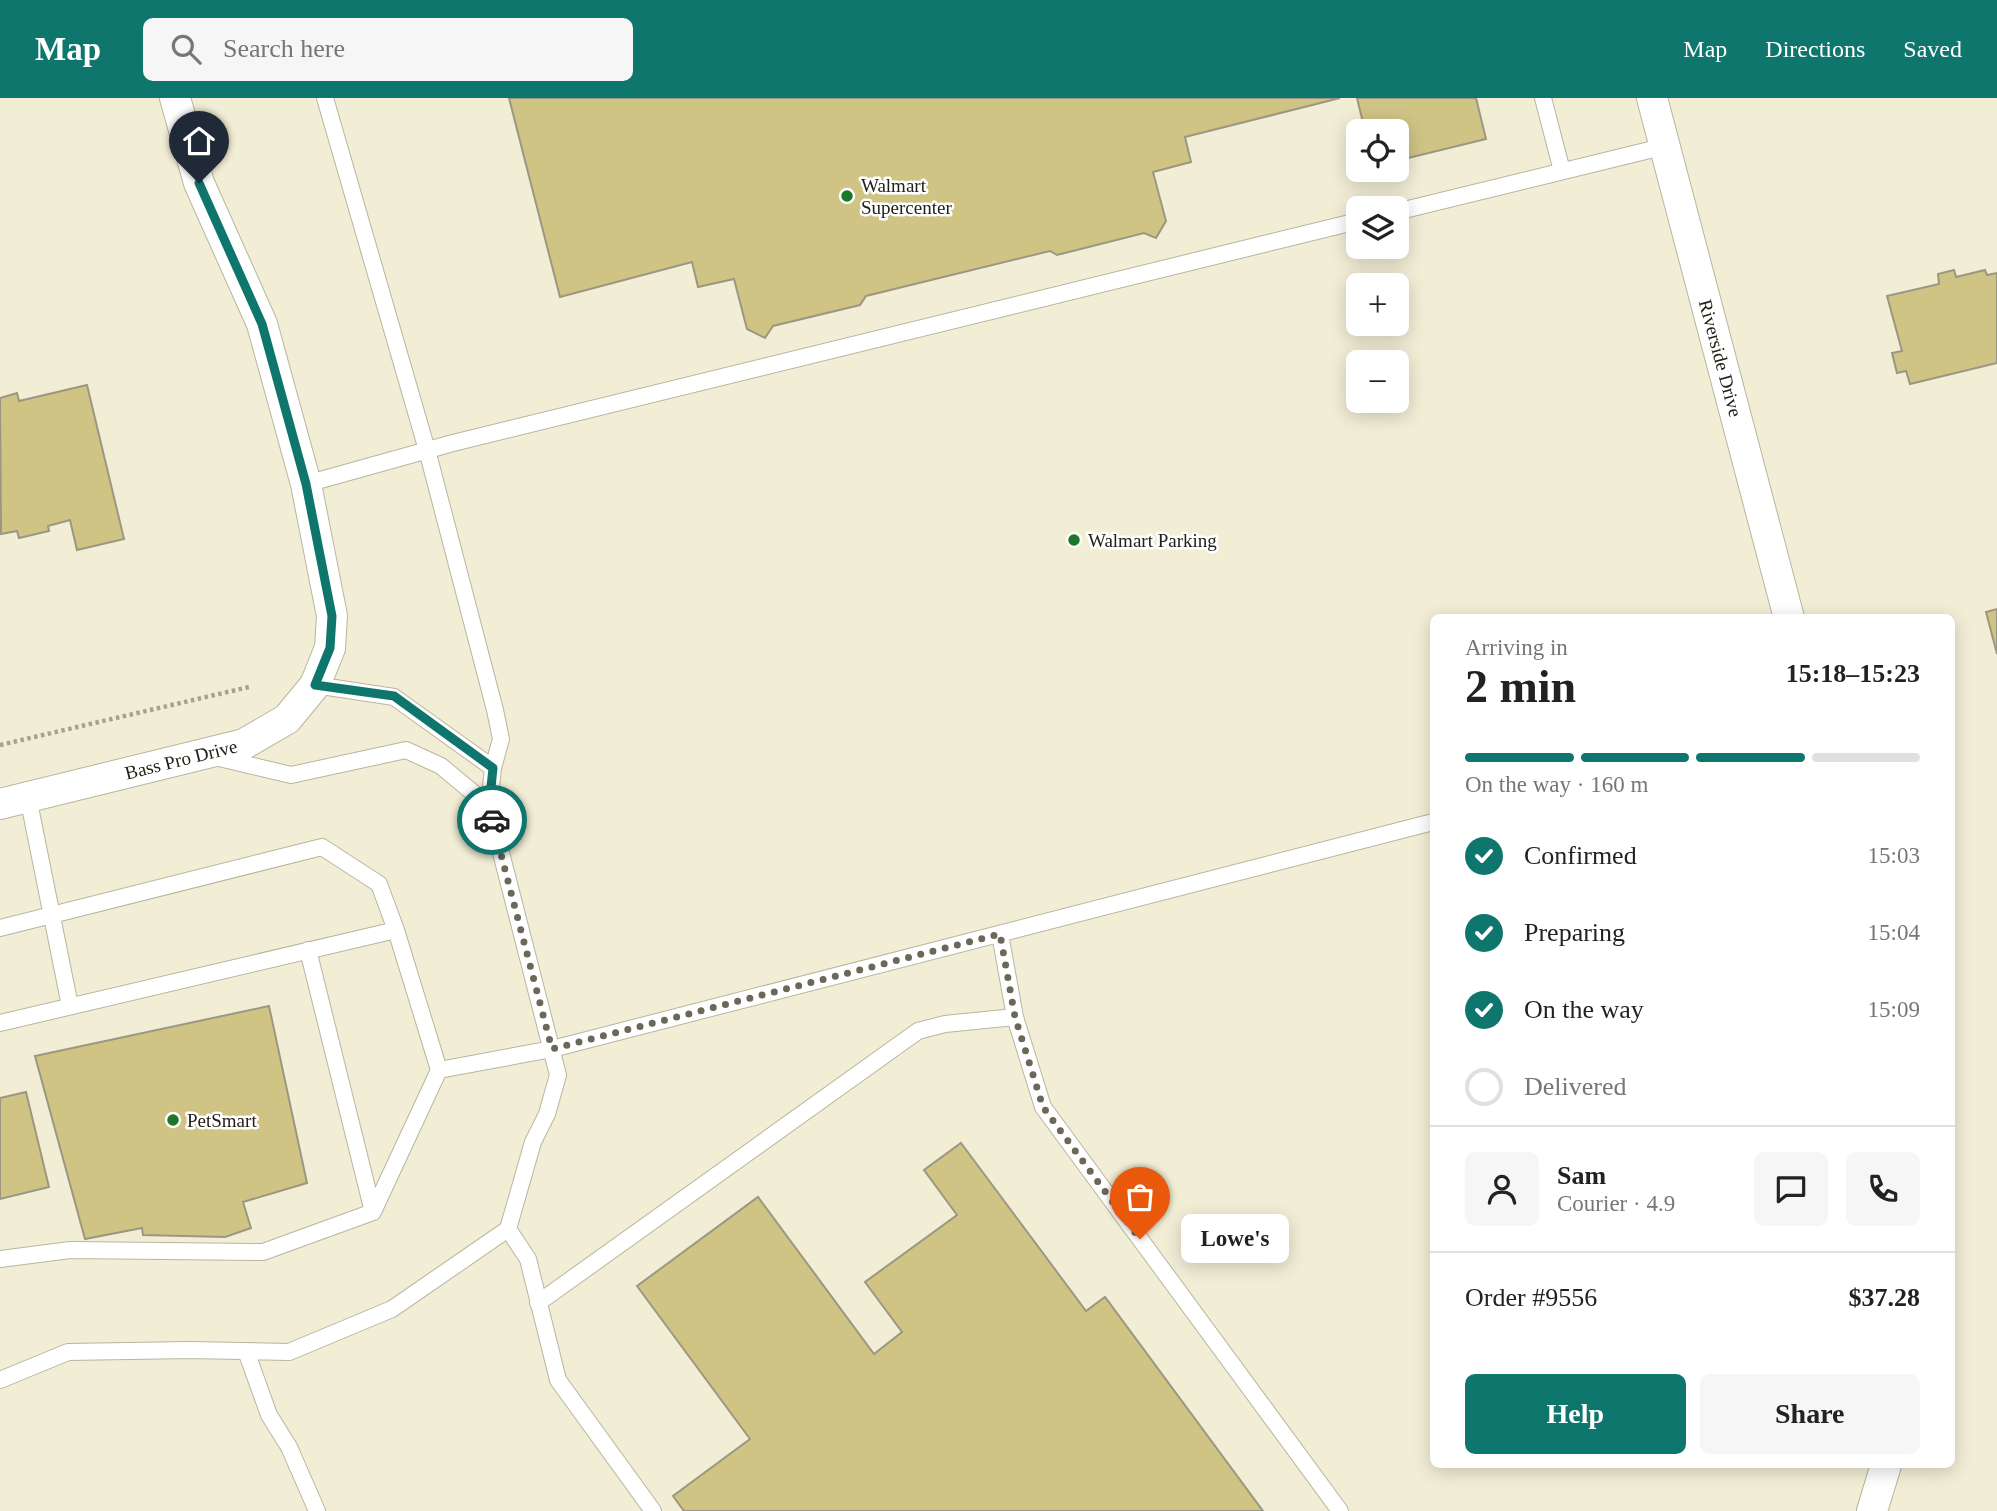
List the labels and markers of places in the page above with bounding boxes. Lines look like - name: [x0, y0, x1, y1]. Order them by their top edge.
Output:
- pin: [169, 111, 229, 183]
- place label: Walmart Supercenter: [861, 175, 952, 218]
- marker: Walmart Supercenter: [839, 188, 855, 204]
- place label: Walmart Parking: [1088, 530, 1217, 551]
- marker: Walmart Parking: [1066, 532, 1082, 548]
- place label: PetSmart: [187, 1110, 257, 1131]
- marker: PetSmart: [165, 1112, 181, 1128]
- pin: [1110, 1167, 1170, 1239]
- callout: Lowe's: [1182, 1214, 1290, 1264]

